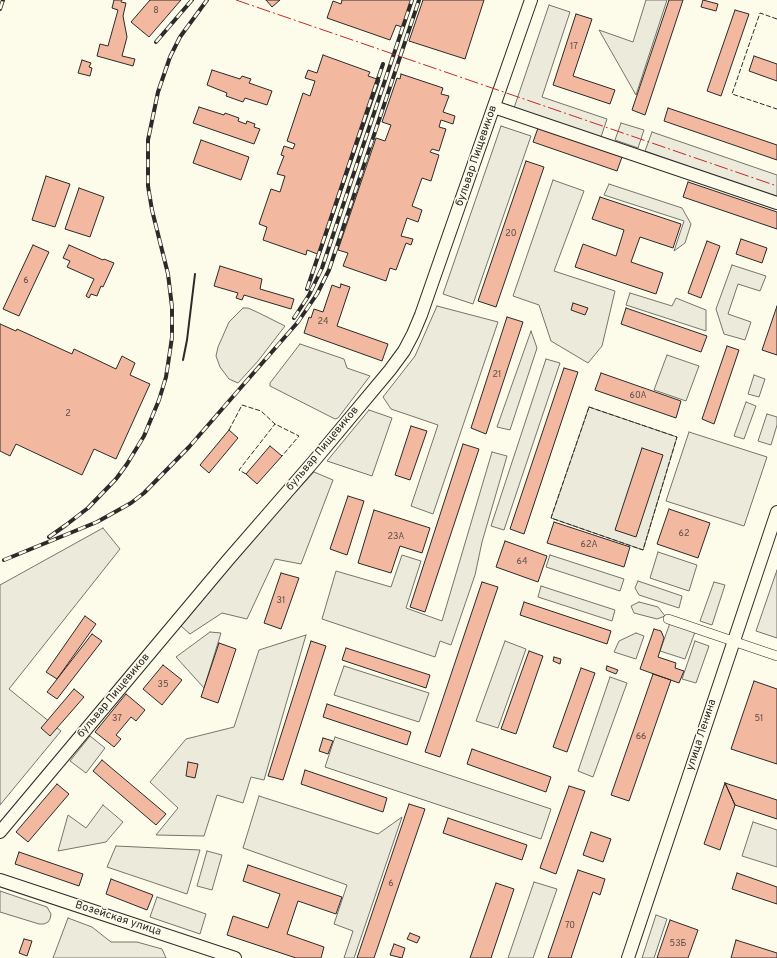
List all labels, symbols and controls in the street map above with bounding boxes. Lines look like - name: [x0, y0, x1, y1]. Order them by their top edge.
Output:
- house number: 8: [153, 6, 159, 16]
- house number: 17: [570, 42, 578, 52]
- street label: бульвар Пищевиков: [454, 104, 500, 208]
- house number: 20: [505, 229, 517, 239]
- house number: 6: [23, 276, 29, 286]
- house number: 24: [317, 317, 329, 327]
- house number: 21: [493, 370, 501, 380]
- house number: 60А: [630, 391, 646, 401]
- street label: бульвар Пищевиков: [284, 404, 362, 494]
- house number: 2: [65, 409, 71, 419]
- house number: 62: [679, 529, 689, 539]
- house number: 23А: [388, 532, 404, 542]
- house number: 62А: [581, 540, 597, 550]
- house number: 64: [517, 557, 527, 567]
- house number: 31: [277, 596, 285, 606]
- street label: бульвар Пищевиков: [75, 651, 153, 741]
- house number: 35: [157, 680, 169, 690]
- street label: улица Ленина: [684, 698, 720, 772]
- house number: 37: [112, 714, 122, 724]
- house number: 51: [755, 714, 763, 724]
- house number: 66: [636, 732, 646, 742]
- house number: 6: [388, 879, 394, 889]
- street label: Возейская улица: [73, 899, 163, 939]
- house number: 70: [565, 921, 575, 931]
- house number: 53Б: [670, 939, 686, 949]

